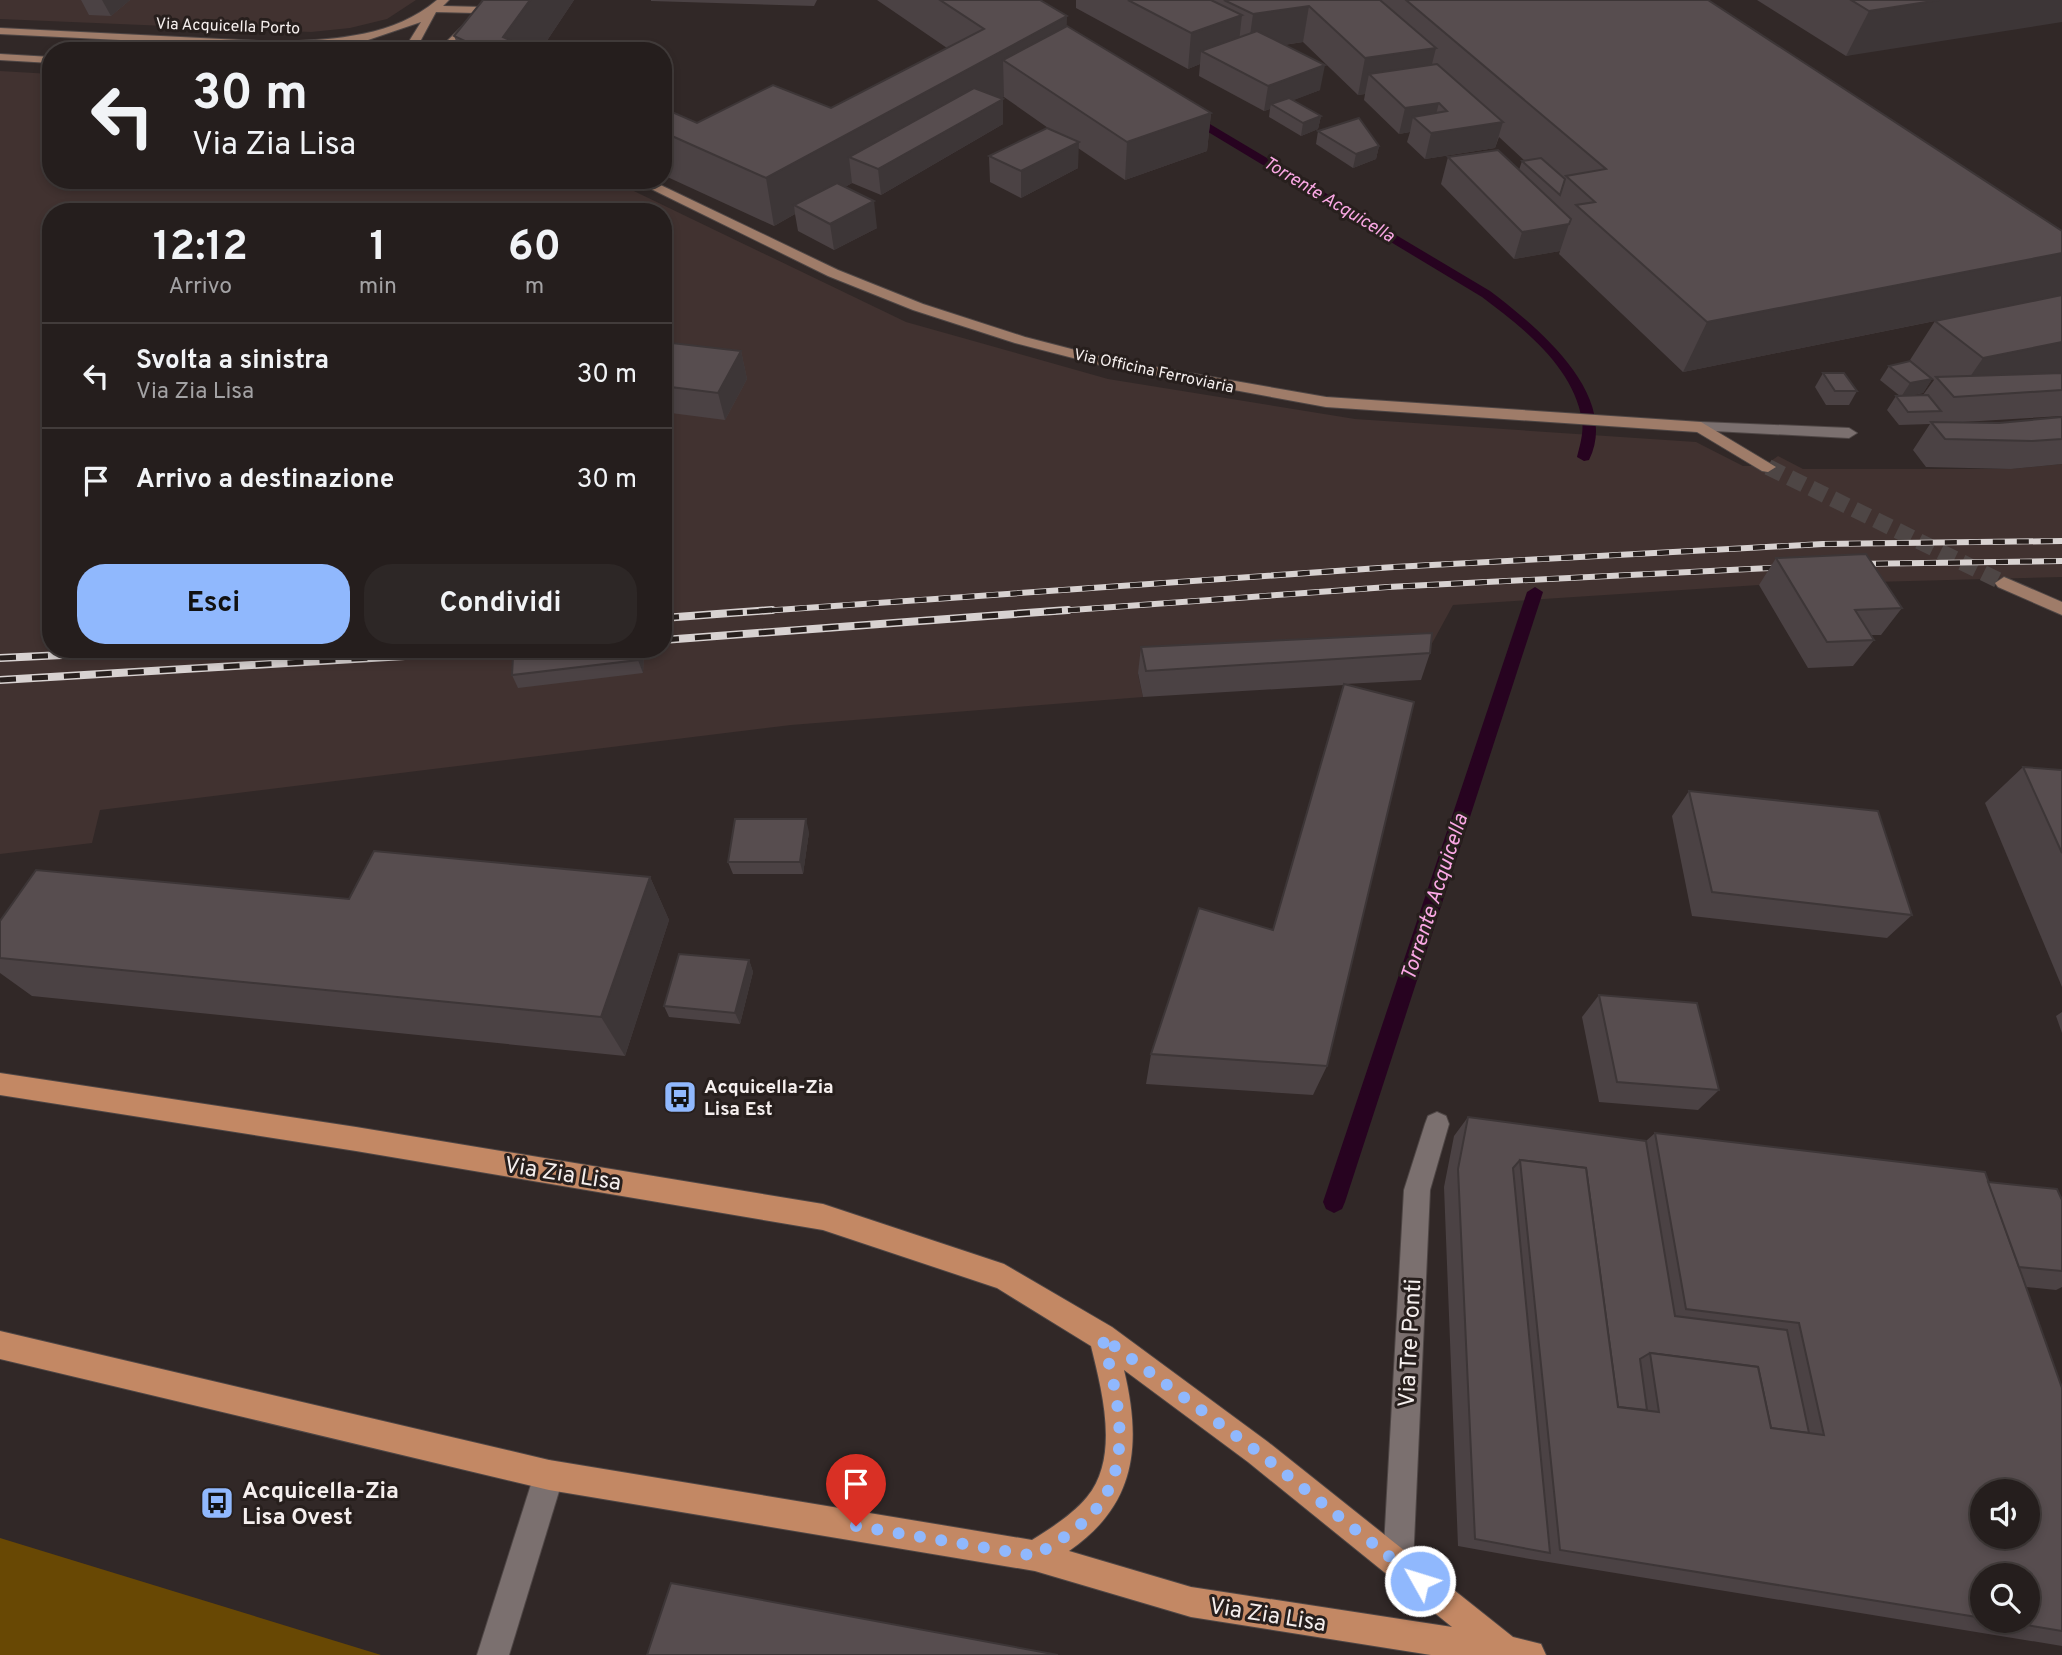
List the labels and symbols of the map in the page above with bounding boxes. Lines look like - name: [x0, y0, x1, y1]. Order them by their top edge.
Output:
- street label: Via Acquicella Porto: [155, 14, 301, 40]
- water label: Torrente Acquicella: [1258, 152, 1399, 249]
- street label: Via Officina Ferroviaria: [1072, 345, 1236, 399]
- water label: Torrente Acquicella: [1396, 810, 1475, 984]
- place label: Acquicella-Zia Lisa Est: [704, 1076, 834, 1122]
- bus stop icon: Acquicella-Zia Lisa Est: [661, 1078, 699, 1116]
- street label: Via Zia Lisa: [502, 1152, 623, 1199]
- street label: Via Tre Ponti: [1394, 1278, 1429, 1408]
- pin: [826, 1454, 886, 1526]
- place label: Acquicella-Zia Lisa Ovest: [242, 1478, 399, 1533]
- bus stop icon: Acquicella-Zia Lisa Ovest: [198, 1484, 236, 1522]
- position arrow: [1383, 1544, 1457, 1618]
- street label: Via Zia Lisa: [1207, 1593, 1328, 1640]

